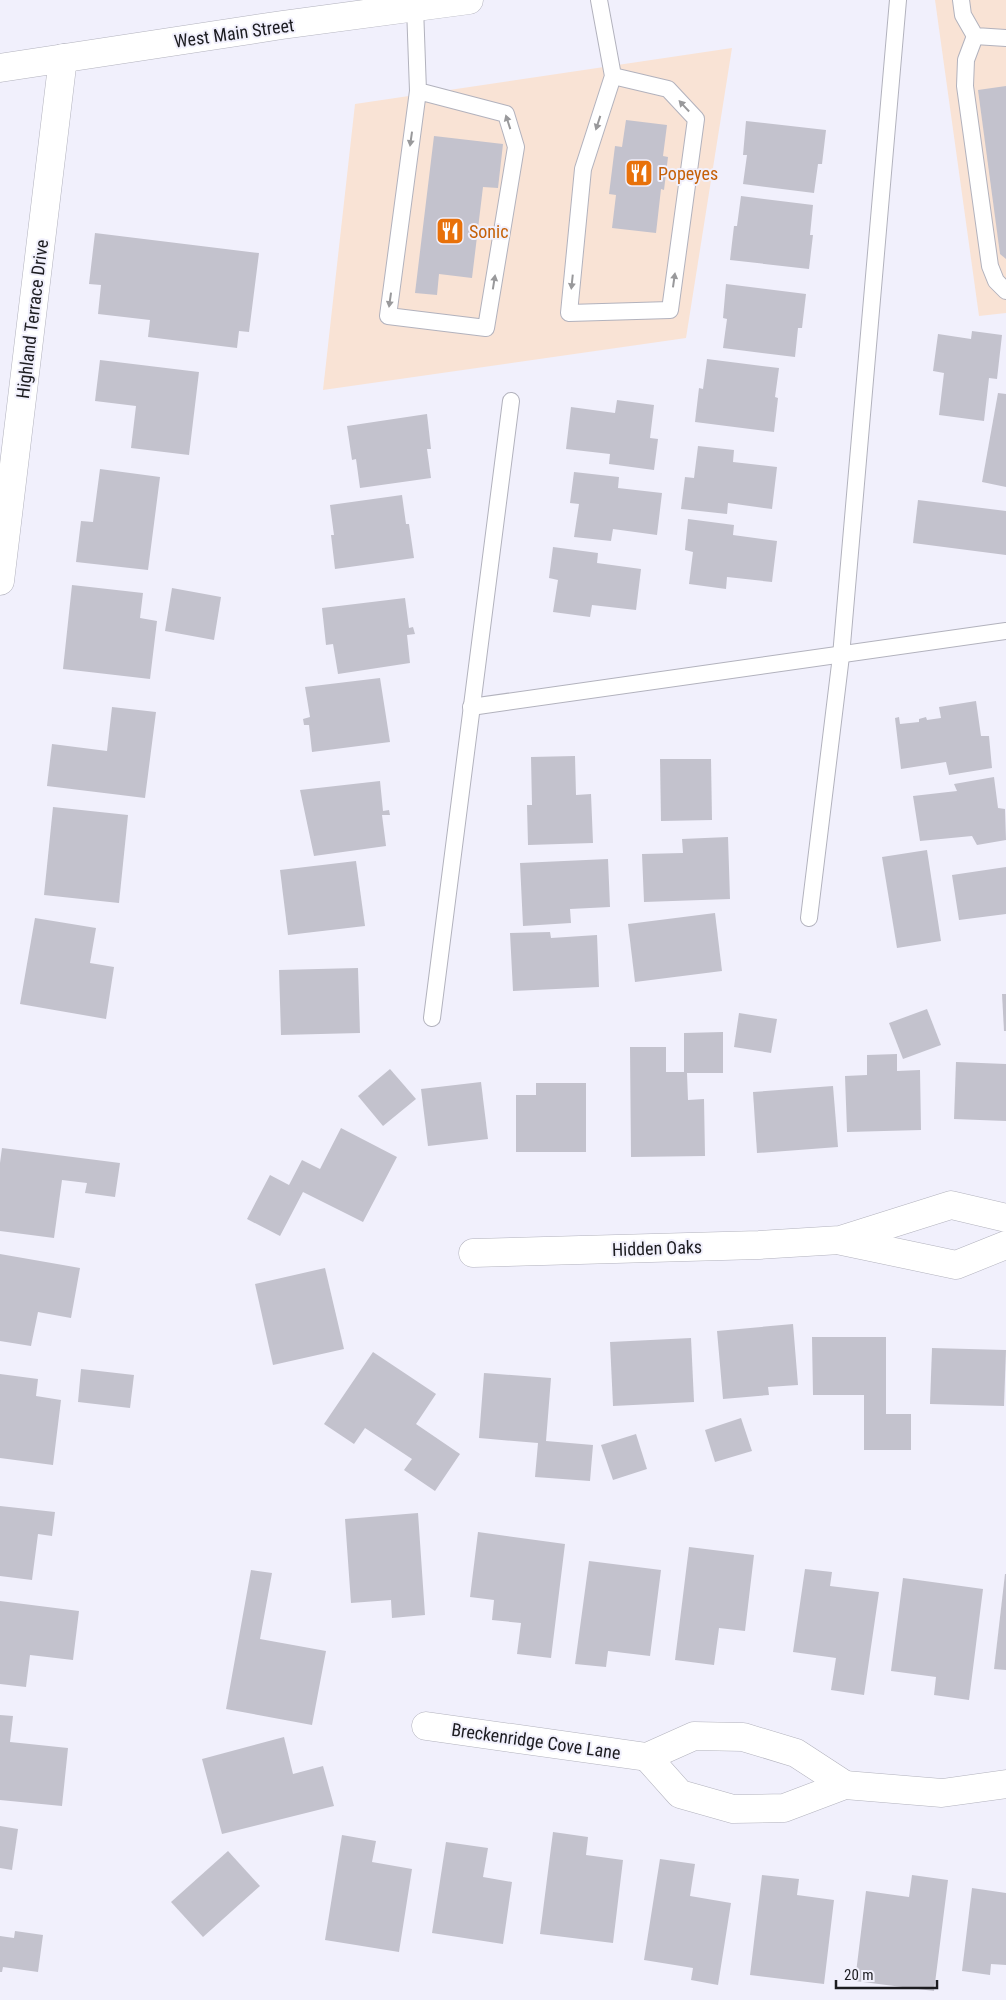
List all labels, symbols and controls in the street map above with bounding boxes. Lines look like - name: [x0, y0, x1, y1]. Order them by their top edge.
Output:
- street label: West Main Street: [173, 14, 295, 52]
- one-way arrow: [678, 101, 690, 113]
- one-way arrow: [504, 114, 512, 129]
- one-way arrow: [594, 115, 602, 130]
- one-way arrow: [407, 131, 415, 147]
- restaurant icon: Popeyes: [624, 158, 654, 188]
- place label: Popeyes: [658, 163, 718, 184]
- restaurant icon: Sonic: [435, 216, 465, 246]
- place label: Sonic: [469, 221, 509, 242]
- street label: Highland Terrace Drive: [12, 238, 52, 400]
- one-way arrow: [670, 272, 678, 288]
- one-way arrow: [490, 273, 498, 289]
- one-way arrow: [568, 275, 576, 291]
- one-way arrow: [386, 293, 394, 309]
- street label: Hidden Oaks: [612, 1236, 702, 1260]
- street label: Breckenridge Cove Lane: [450, 1719, 622, 1763]
- scale bar: [836, 1958, 937, 1990]
- text: 20 m: [844, 1966, 874, 1984]

